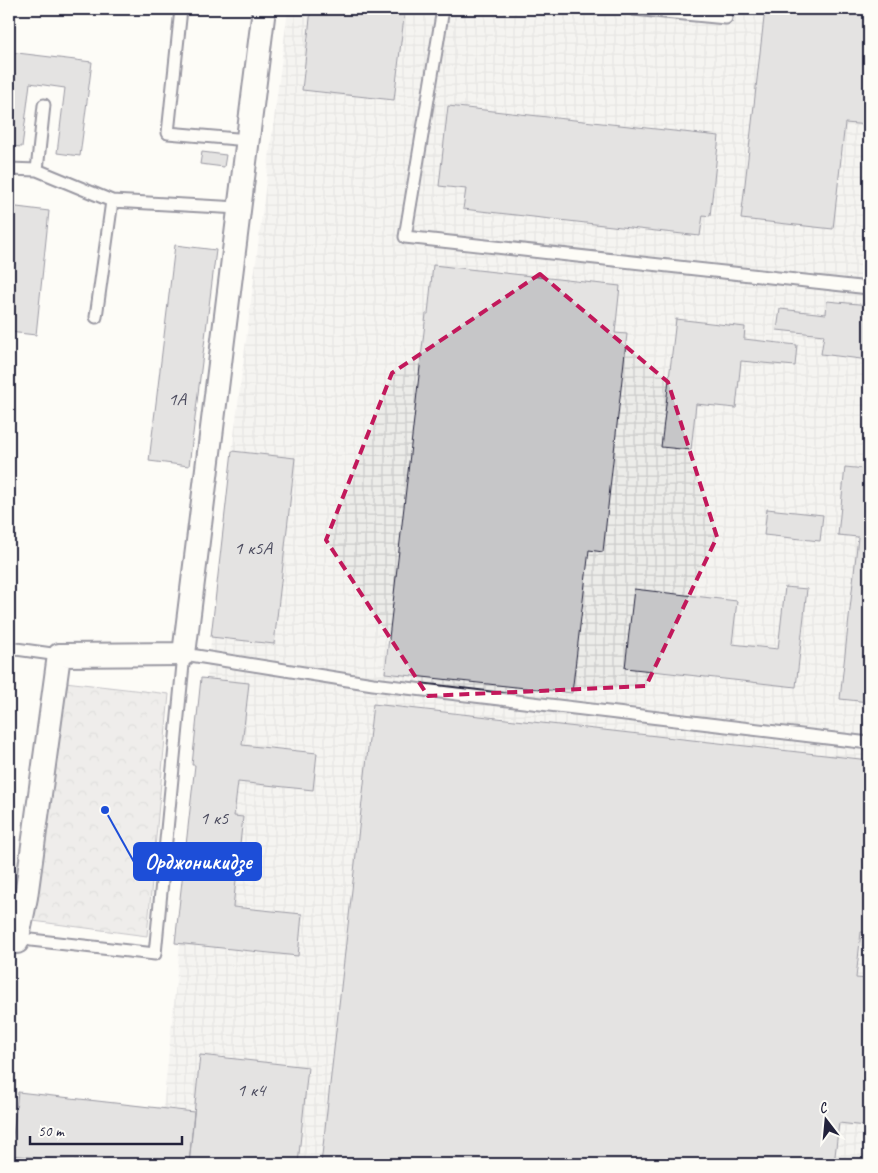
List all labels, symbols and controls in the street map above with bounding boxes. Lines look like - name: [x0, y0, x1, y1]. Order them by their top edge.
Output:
- house number: 1А: [168, 387, 188, 411]
- house number: 1 к5А: [234, 536, 274, 560]
- house number: 1 к5: [200, 806, 230, 830]
- callout: Орджоникидзе: [134, 843, 261, 880]
- text: Орджоникидзе: [145, 848, 254, 877]
- house number: 1 к4: [237, 1078, 268, 1102]
- north arrow: [800, 1096, 850, 1146]
- text: С: [817, 1098, 830, 1117]
- scale bar: [30, 1113, 182, 1145]
- text: 50 m: [38, 1122, 65, 1141]

